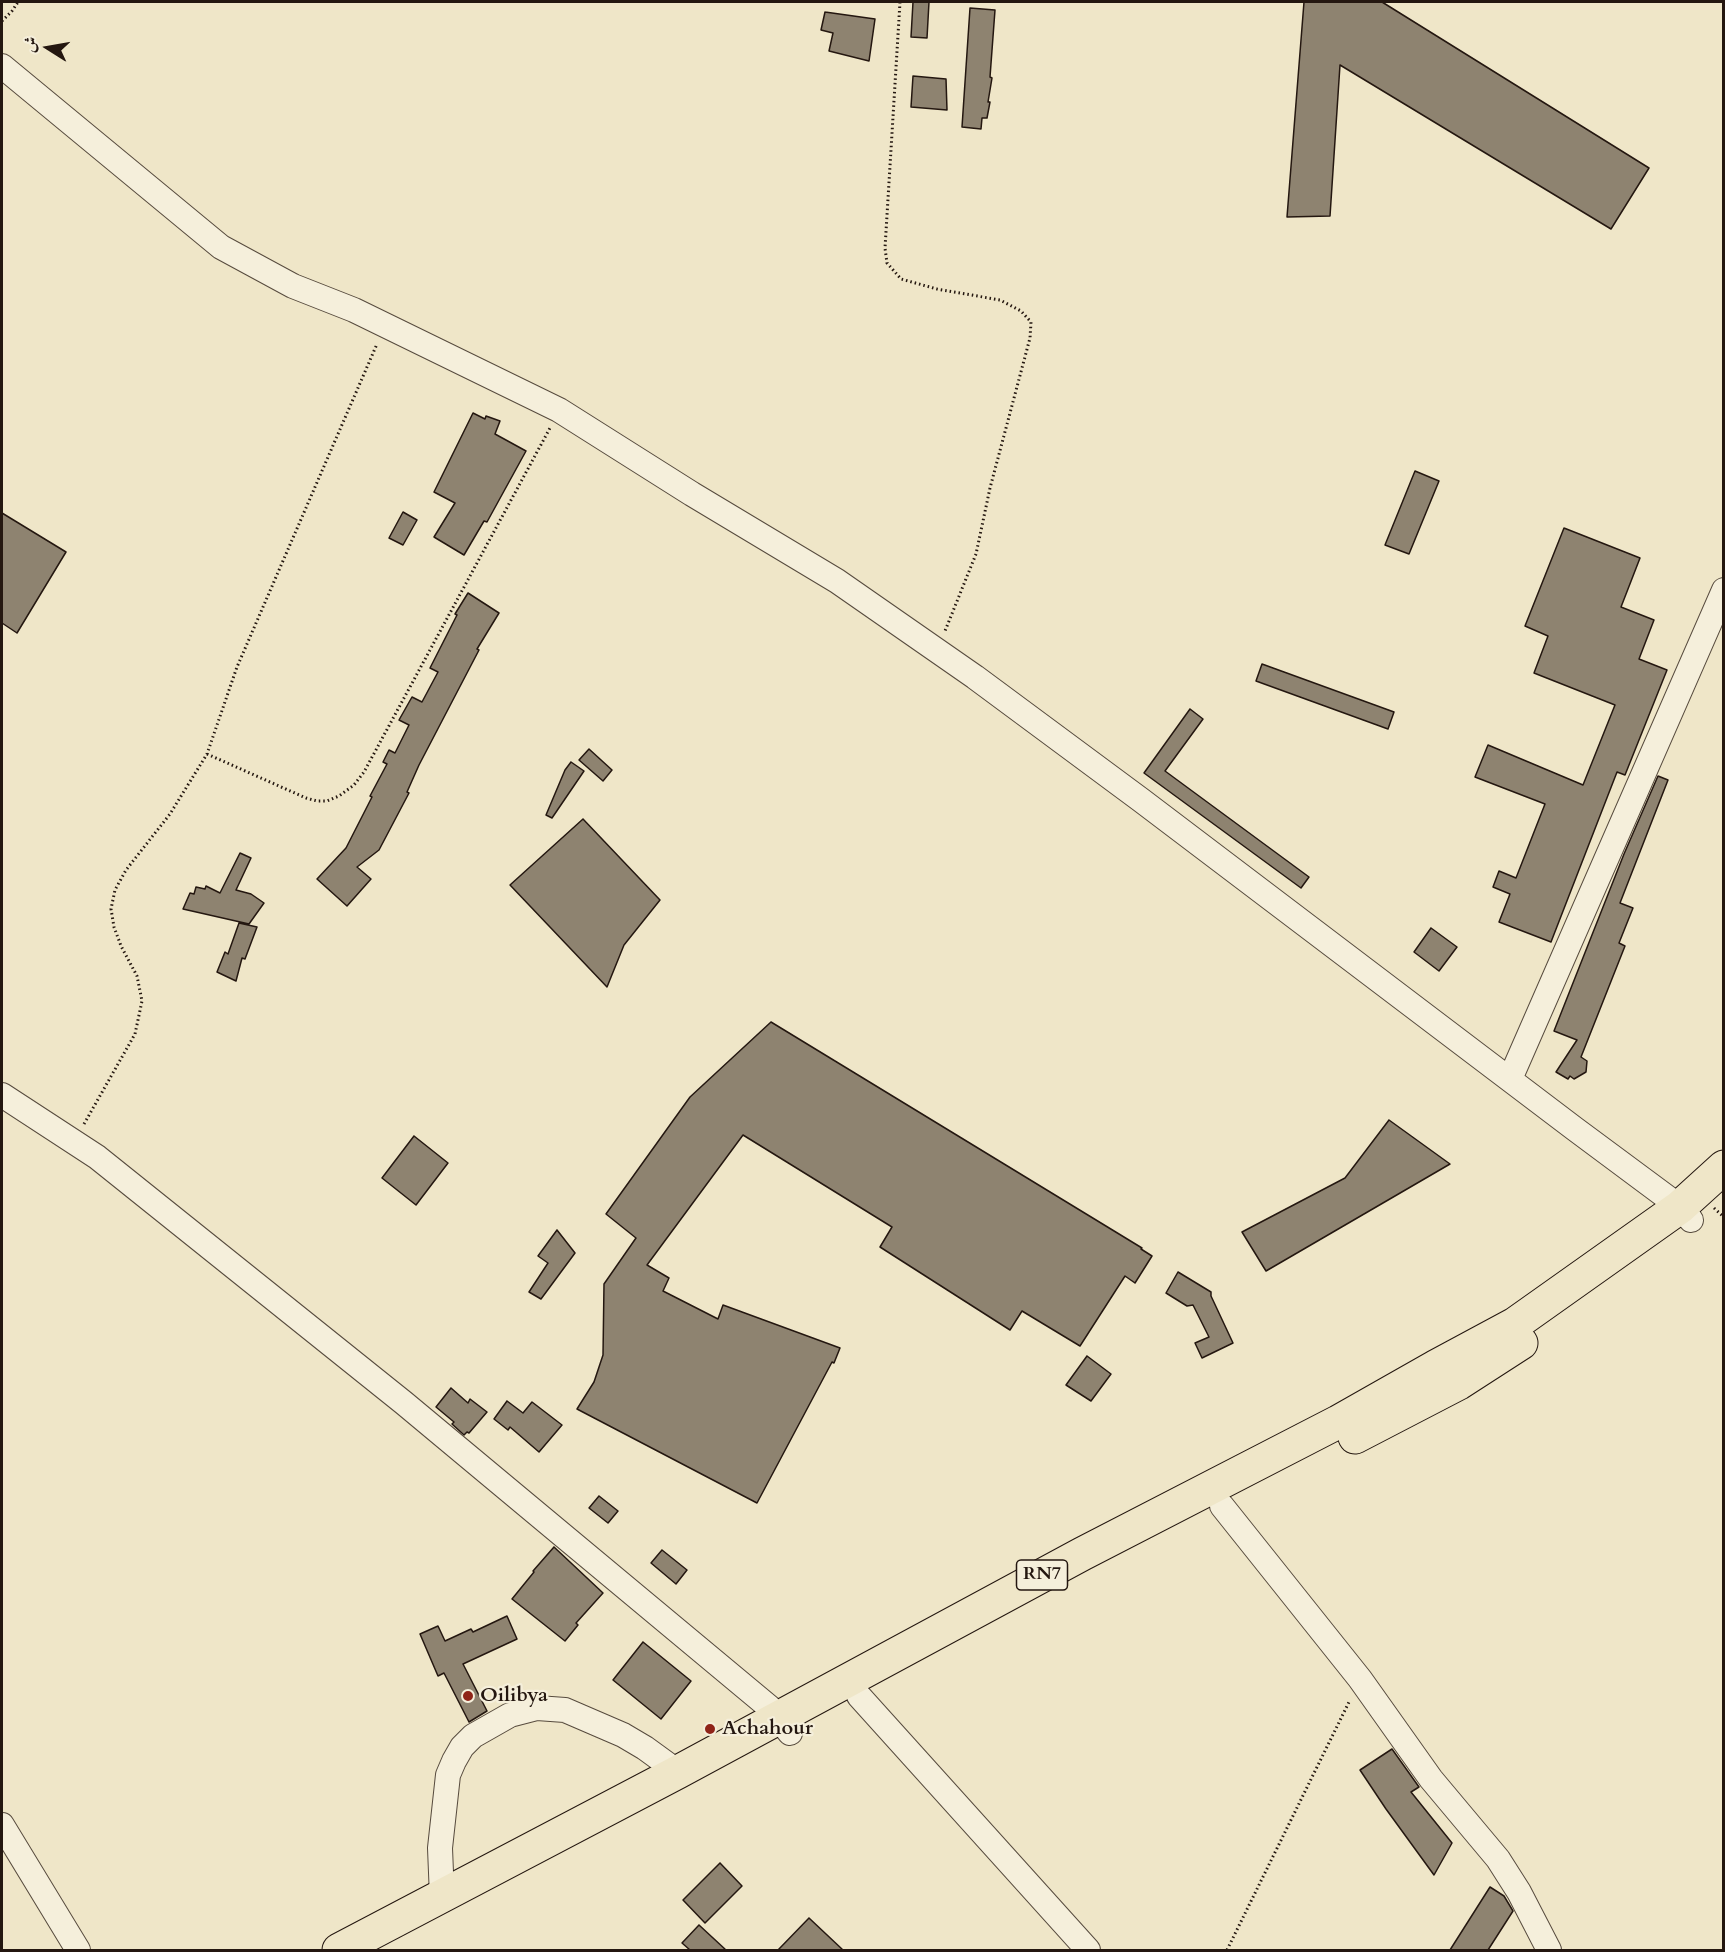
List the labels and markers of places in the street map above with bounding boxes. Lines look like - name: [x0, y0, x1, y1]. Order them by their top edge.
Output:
- place label: Oilibya: [480, 1684, 548, 1708]
- marker: Oilibya: [461, 1689, 475, 1703]
- place label: Achahour: [722, 1717, 813, 1741]
- marker: Achahour: [703, 1722, 717, 1736]

